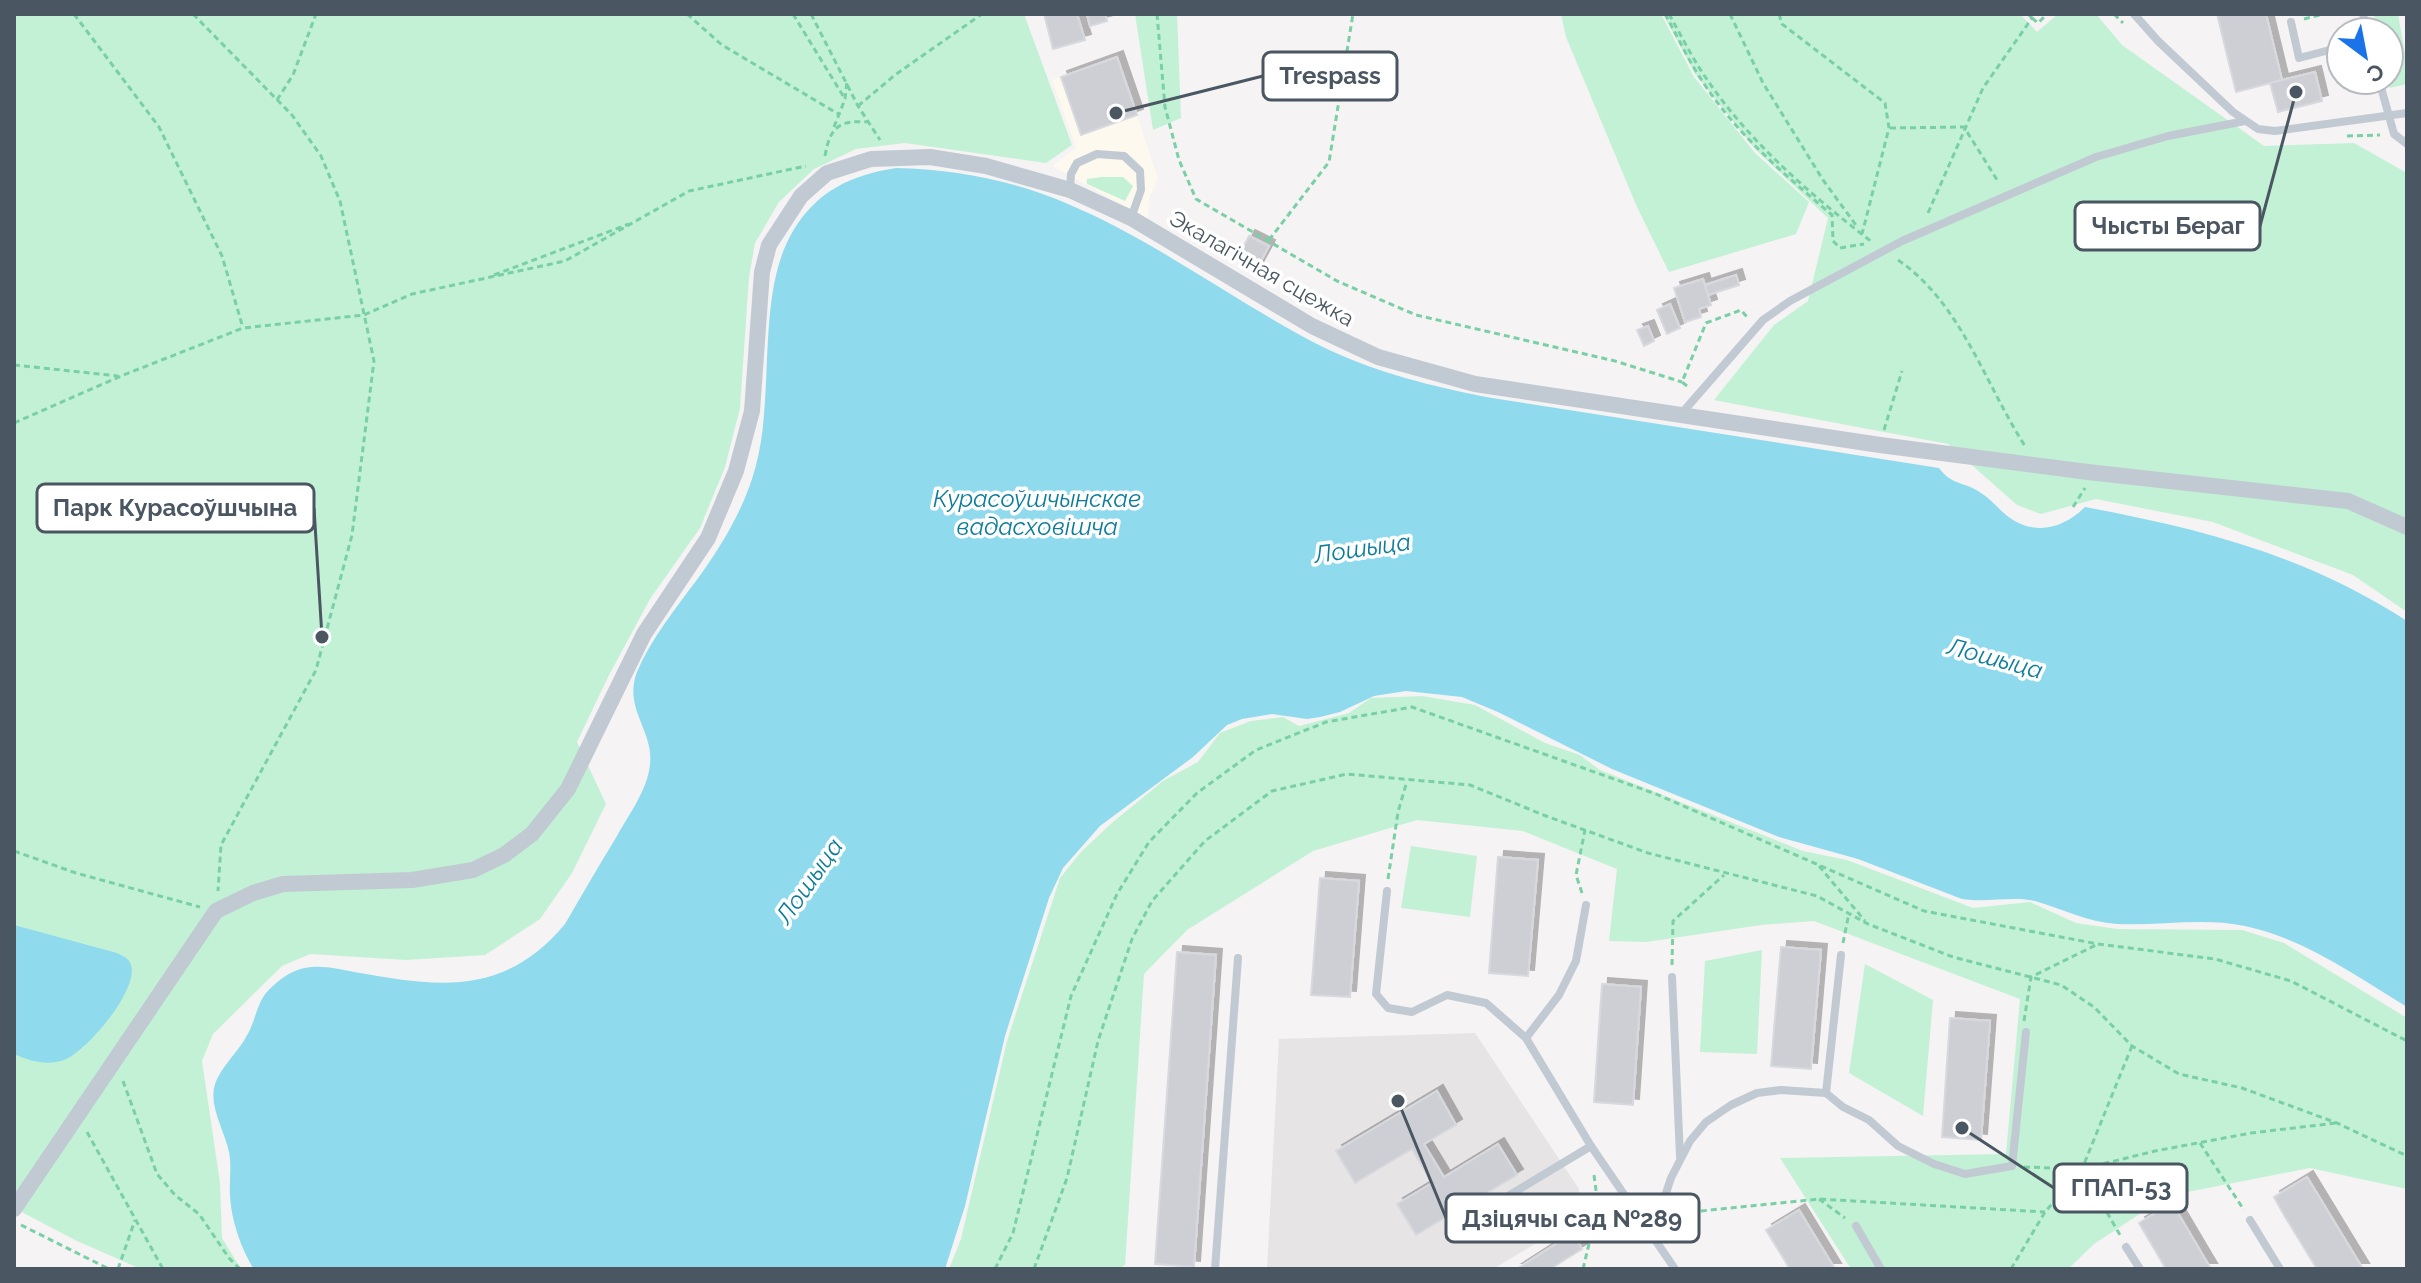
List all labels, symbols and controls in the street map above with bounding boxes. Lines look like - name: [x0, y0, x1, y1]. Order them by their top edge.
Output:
- north arrow: [2325, 16, 2405, 96]
- callout: Trespass: [1263, 52, 1397, 100]
- text: С: [2362, 58, 2389, 88]
- text: Trespass: [1279, 61, 1381, 90]
- callout: Чысты Бераг: [2075, 202, 2260, 250]
- street label: Экалагічная сцежка: [1165, 205, 1359, 331]
- text: Чысты Бераг: [2091, 211, 2245, 240]
- callout: Парк Курасоўшчына: [37, 484, 314, 532]
- water label: Курасоўшчынскае вадасховішча: [933, 484, 1141, 541]
- text: Парк Курасоўшчына: [53, 493, 298, 522]
- water label: Лошыца: [1310, 527, 1413, 569]
- water label: Лошыца: [1943, 631, 2046, 685]
- water label: Лошыца: [768, 833, 849, 930]
- callout: ГПАП-53: [2054, 1164, 2187, 1212]
- text: ГПАП-53: [2071, 1173, 2171, 1202]
- callout: Дзіцячы сад №289: [1446, 1194, 1699, 1242]
- text: Дзіцячы сад №289: [1462, 1204, 1682, 1233]

